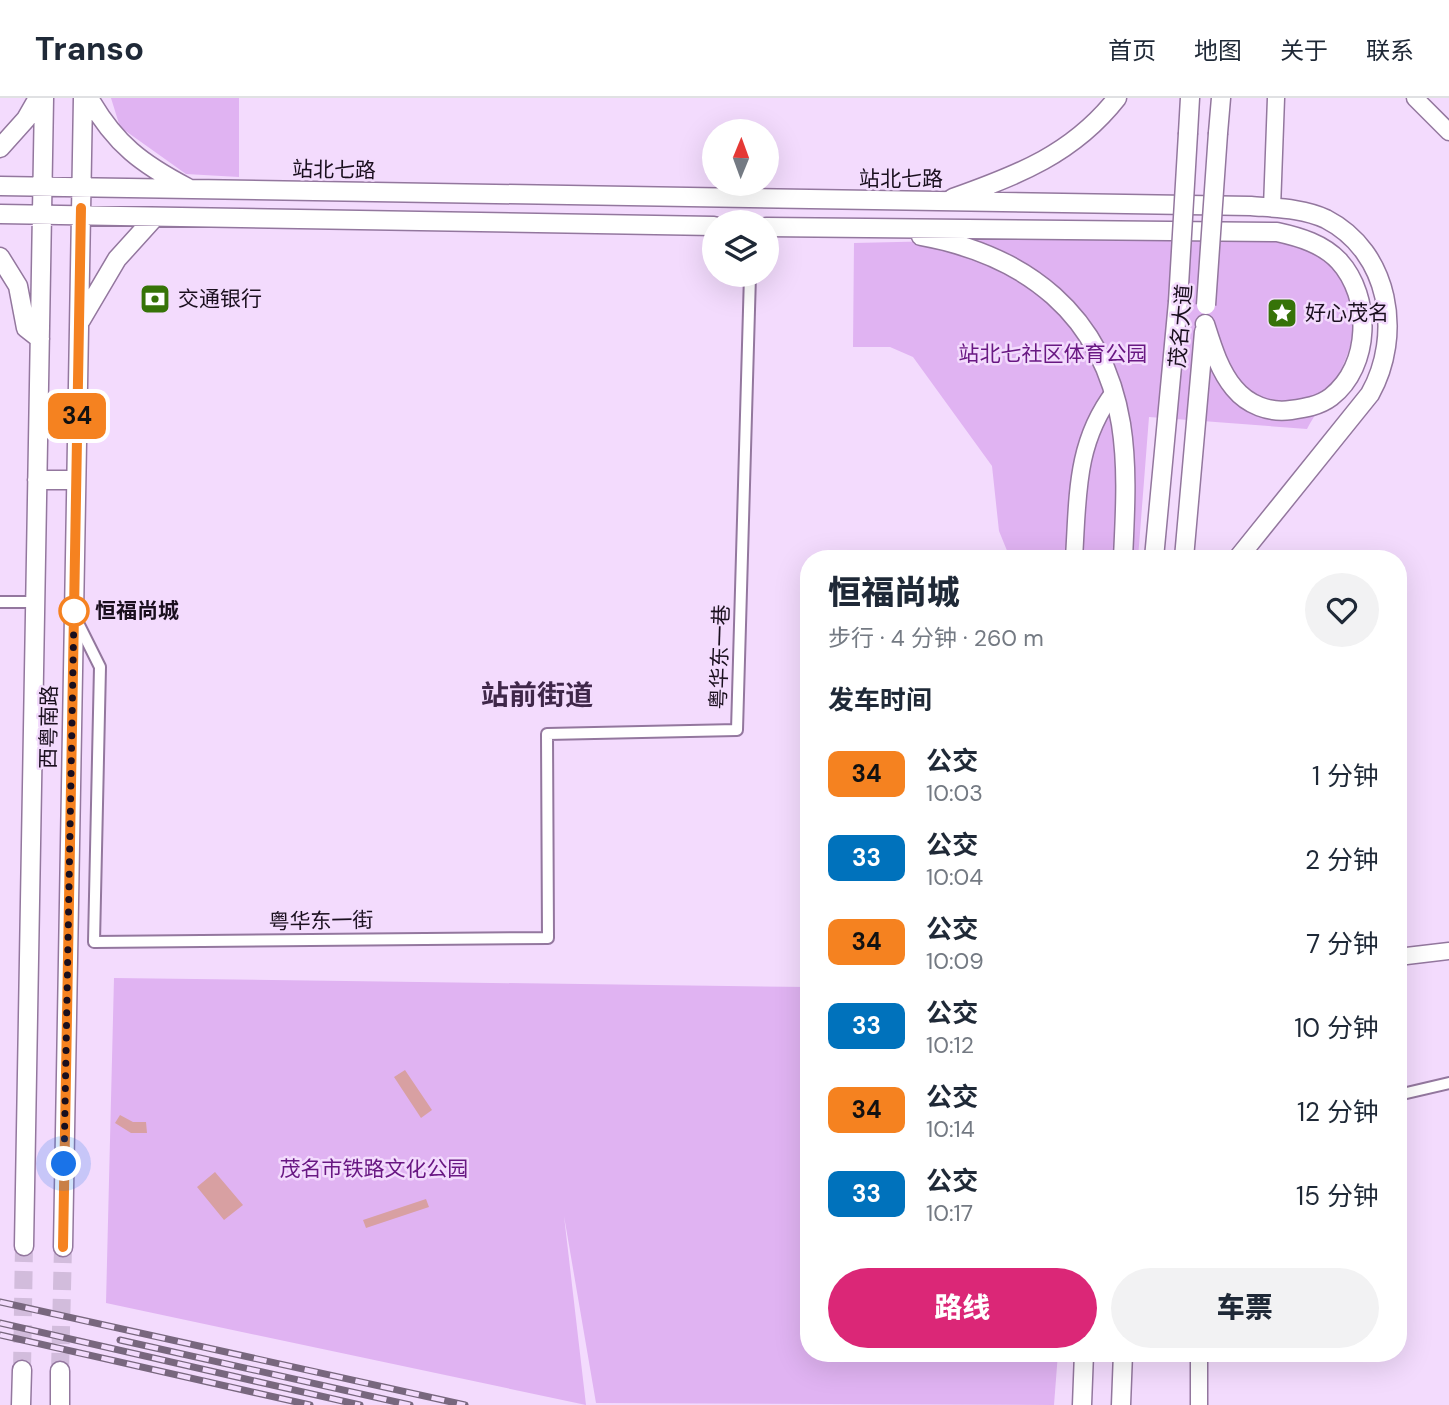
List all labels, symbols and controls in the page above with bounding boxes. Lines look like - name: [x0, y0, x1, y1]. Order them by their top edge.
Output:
- text: Transo: [35, 27, 144, 70]
- text: 首页: [1108, 35, 1156, 66]
- text: 地图: [1194, 35, 1242, 66]
- text: 关于: [1280, 35, 1328, 66]
- text: 联系: [1366, 35, 1414, 66]
- north arrow: [702, 119, 779, 196]
- map controls: [702, 119, 779, 287]
- street label: 站北七路: [292, 155, 376, 185]
- street label: 站北七路: [859, 165, 943, 193]
- button: layers: [702, 210, 779, 287]
- bank icon: 交通银行: [138, 282, 172, 316]
- street label: 茂名大道: [1163, 283, 1199, 369]
- place label: 交通银行: [178, 285, 262, 313]
- place icon: 好心茂名: [1265, 296, 1299, 330]
- place label: 好心茂名: [1305, 299, 1389, 327]
- park label: 站北七社区体育公园: [959, 340, 1148, 368]
- line badge: 34: [46, 393, 108, 439]
- text: 34: [62, 400, 92, 431]
- text: 恒福尚城: [828, 571, 960, 614]
- button: heart: [1305, 573, 1379, 647]
- marker: 恒福尚城: [59, 596, 89, 626]
- place label: 恒福尚城: [95, 597, 179, 625]
- street label: 粤华东一巷: [704, 604, 736, 710]
- text: 步行 · 4 分钟 · 260 m: [828, 623, 1044, 653]
- district label: 站前街道: [481, 677, 593, 714]
- text: 发车时间: [828, 683, 932, 717]
- street label: 西粤南路: [34, 685, 64, 769]
- text: 公交: [926, 744, 978, 778]
- text: 34: [851, 758, 882, 789]
- text: 1 分钟: [1312, 759, 1379, 793]
- text: 10:03: [926, 778, 983, 808]
- text: 公交: [926, 828, 978, 862]
- text: 33: [852, 842, 881, 873]
- text: 2 分钟: [1305, 843, 1379, 877]
- text: 10:04: [926, 862, 983, 892]
- street label: 粤华东一街: [268, 906, 374, 936]
- text: 公交: [926, 912, 978, 946]
- text: 34: [851, 926, 882, 957]
- text: 7 分钟: [1306, 927, 1379, 961]
- text: 10:09: [926, 946, 984, 976]
- text: 公交: [926, 996, 978, 1030]
- text: 33: [852, 1010, 881, 1041]
- text: 10 分钟: [1294, 1011, 1379, 1045]
- text: 10:12: [926, 1030, 974, 1060]
- text: 公交: [926, 1080, 978, 1114]
- text: 34: [851, 1094, 882, 1125]
- text: 12 分钟: [1297, 1095, 1379, 1129]
- text: 10:14: [926, 1114, 975, 1144]
- your location: [46, 1146, 81, 1181]
- park label: 茂名市铁路文化公园: [280, 1155, 469, 1183]
- text: 公交: [926, 1164, 978, 1198]
- text: 33: [852, 1178, 881, 1209]
- text: 15 分钟: [1296, 1179, 1379, 1213]
- text: 10:17: [926, 1198, 973, 1228]
- button: 路线: [828, 1268, 1097, 1348]
- button: 车票: [1111, 1268, 1379, 1348]

